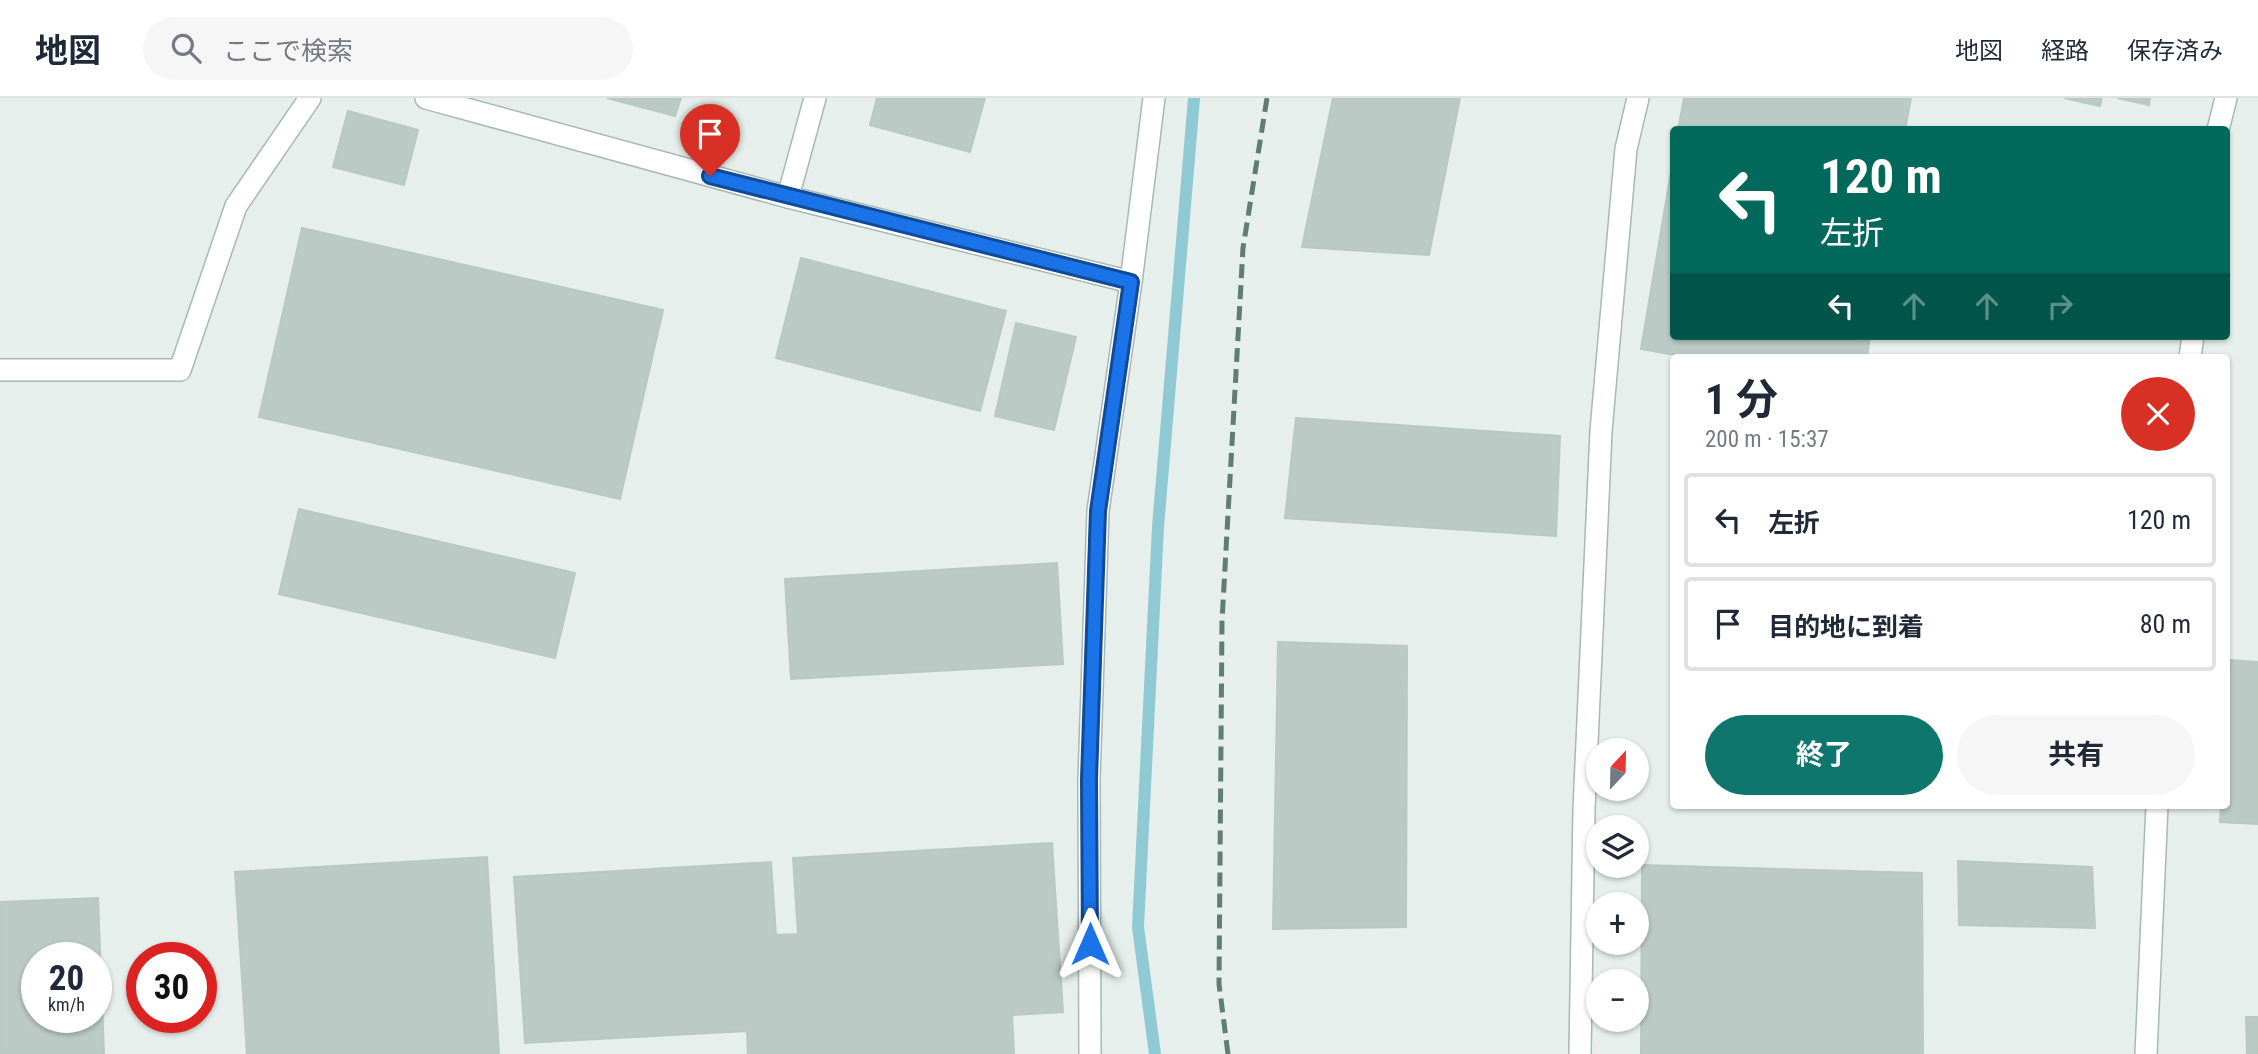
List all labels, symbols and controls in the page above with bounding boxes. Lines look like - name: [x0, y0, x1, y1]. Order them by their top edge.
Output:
- search box: [143, 17, 633, 80]
- icon: search: [167, 29, 205, 67]
- text: 地図: [35, 31, 101, 70]
- text: ここで検索: [223, 36, 353, 66]
- text: 地図: [1955, 37, 2003, 65]
- text: 経路: [2041, 37, 2089, 65]
- text: 保存済み: [2127, 37, 2223, 65]
- pin: [680, 104, 740, 176]
- icon: arrive: [691, 115, 729, 153]
- text: 120 m: [1820, 148, 1942, 205]
- icon: left: [1705, 154, 1796, 245]
- text: 左折: [1820, 214, 1884, 252]
- icon: left: [1822, 287, 1860, 325]
- icon: ahead: [1895, 287, 1933, 325]
- icon: ahead: [1968, 287, 2006, 325]
- icon: right: [2041, 287, 2079, 325]
- text: 1 分: [1705, 375, 1778, 424]
- button: close: [2121, 377, 2195, 451]
- text: 200 m · 15:37: [1705, 426, 1829, 453]
- icon: left: [1709, 501, 1747, 539]
- text: 120 m: [2127, 505, 2191, 535]
- text: 左折: [1768, 508, 1820, 538]
- icon: arrive: [1709, 605, 1747, 643]
- text: 80 m: [2140, 609, 2191, 639]
- text: 目的地に到着: [1768, 612, 1924, 642]
- button: 終了: [1705, 715, 1943, 795]
- button: 共有: [1957, 715, 2195, 795]
- north arrow: [1586, 738, 1648, 802]
- map controls: [1586, 738, 1649, 1032]
- button: layers: [1586, 815, 1649, 878]
- button: +: [1586, 892, 1649, 955]
- position arrow: [1053, 907, 1127, 981]
- speed limit sign: 30: [126, 942, 217, 1033]
- text: 20: [49, 958, 84, 999]
- button: −: [1586, 969, 1649, 1032]
- text: km/h: [48, 994, 85, 1015]

